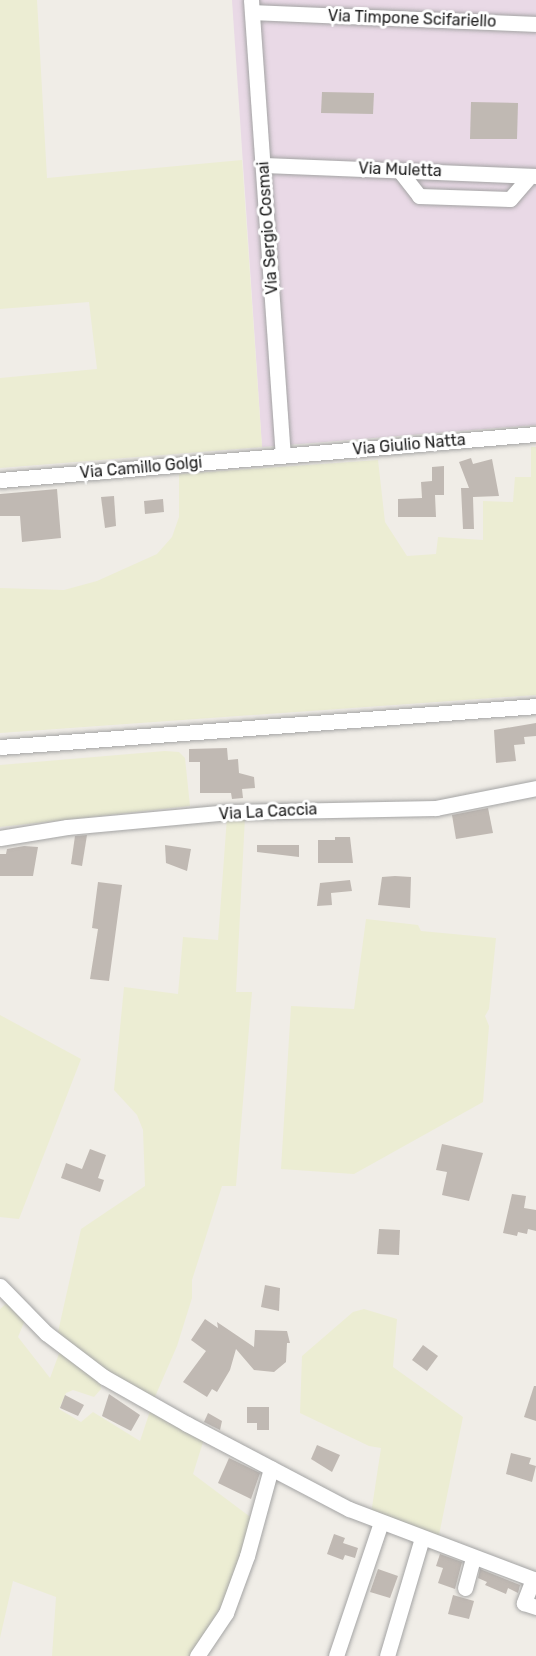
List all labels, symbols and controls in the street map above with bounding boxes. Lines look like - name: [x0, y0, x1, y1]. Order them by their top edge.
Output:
- street label: Via Timpone Scifariello: [327, 6, 497, 32]
- street label: Via Muletta: [358, 159, 442, 181]
- street label: Via Sergio Cosmai: [254, 161, 282, 295]
- street label: Via Giulio Natta: [352, 430, 466, 460]
- street label: Via Camillo Golgi: [79, 453, 203, 483]
- street label: Via La Caccia: [218, 800, 318, 824]

